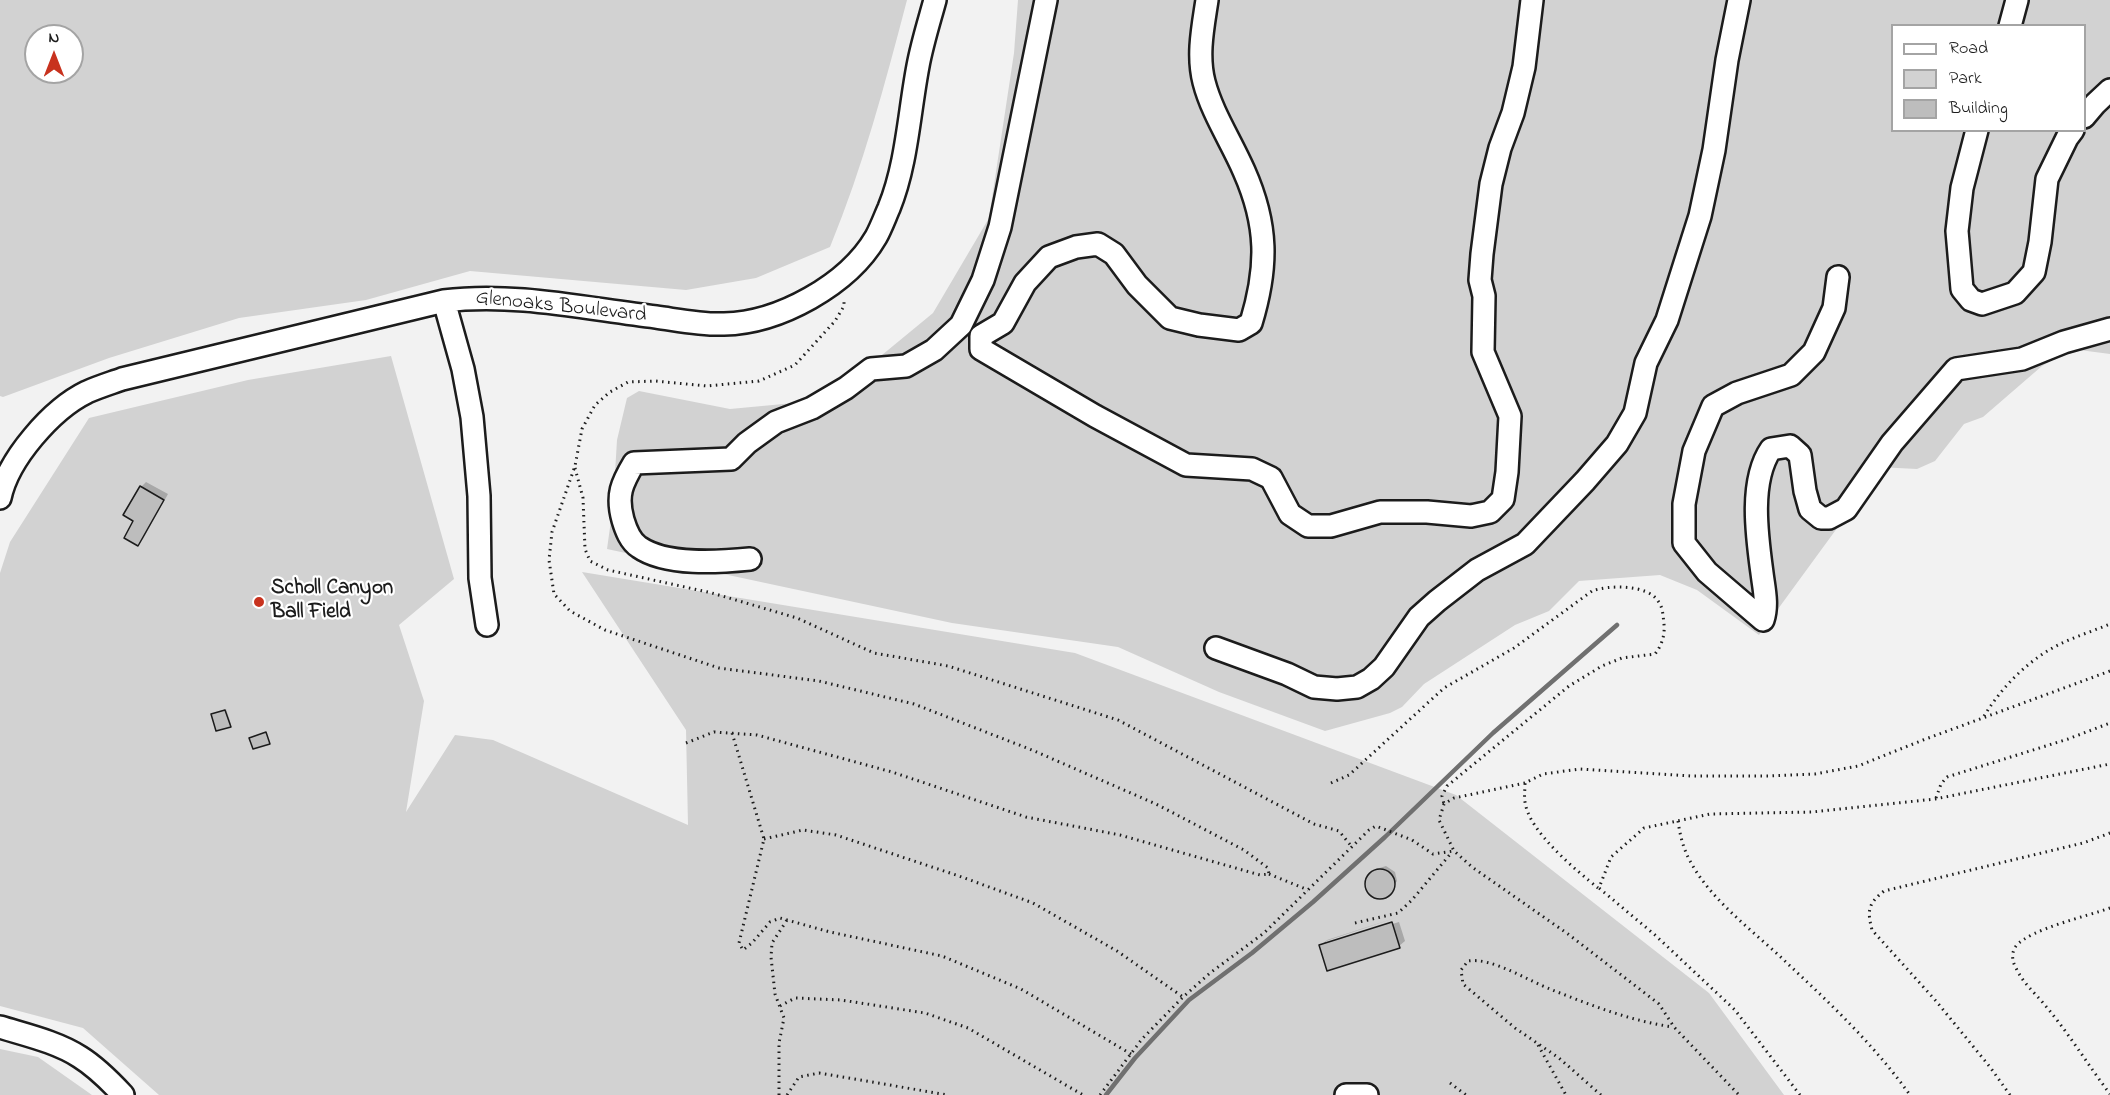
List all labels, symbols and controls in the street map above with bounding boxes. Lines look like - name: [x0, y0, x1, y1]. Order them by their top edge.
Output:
- north arrow: [24, 24, 84, 84]
- legend: [1891, 24, 2086, 132]
- text: N: [49, 26, 59, 50]
- text: Road: [1949, 36, 1988, 62]
- text: Park: [1949, 66, 1982, 92]
- text: Building: [1949, 96, 2008, 122]
- street label: Glenoaks Boulevard: [474, 287, 648, 329]
- place label: Scholl Canyon Ball Field: [271, 577, 393, 627]
- marker: Scholl Canyon Ball Field: [252, 595, 266, 609]

